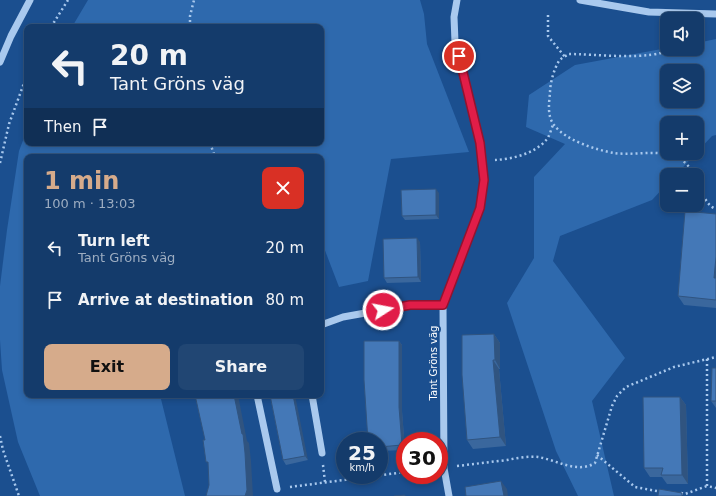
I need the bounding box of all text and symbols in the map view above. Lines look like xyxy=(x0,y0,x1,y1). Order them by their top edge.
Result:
map controls xyxy=(660,12,704,212)
button: sound xyxy=(660,12,704,56)
text: 20 m xyxy=(110,39,188,72)
pin xyxy=(442,39,476,73)
icon: left xyxy=(44,40,96,92)
icon: arrive xyxy=(448,45,470,67)
button: layers xyxy=(660,64,704,108)
text: Tant Gröns väg xyxy=(110,73,245,94)
icon: arrive xyxy=(89,116,111,138)
button: + xyxy=(660,116,704,160)
text: Then xyxy=(44,118,81,136)
text: 1 min xyxy=(44,167,119,195)
button: close xyxy=(262,167,304,209)
button: − xyxy=(660,168,704,212)
text: 100 m · 13:03 xyxy=(44,196,135,211)
text: Turn left xyxy=(78,232,150,250)
icon: left xyxy=(44,237,66,259)
text: 20 m xyxy=(266,239,304,257)
text: Tant Gröns väg xyxy=(78,250,175,265)
icon: arrive xyxy=(44,289,66,311)
position arrow xyxy=(362,289,404,331)
text: Arrive at destination xyxy=(78,291,253,309)
text: 80 m xyxy=(266,291,304,309)
street label: Tant Gröns väg xyxy=(428,326,439,401)
button: Exit xyxy=(44,344,170,390)
button: Share xyxy=(178,344,304,390)
speed limit sign: 30 xyxy=(396,432,448,484)
text: 25 xyxy=(348,441,376,465)
text: km/h xyxy=(349,462,375,473)

